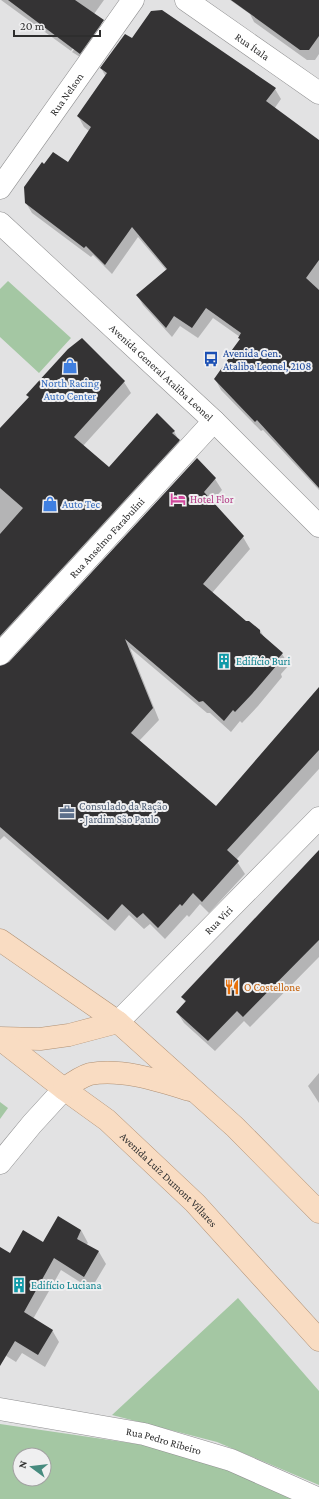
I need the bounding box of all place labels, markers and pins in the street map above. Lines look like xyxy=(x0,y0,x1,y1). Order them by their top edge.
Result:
place label: Avenida Gen. Ataliba Leonel, 2108 xyxy=(223,347,312,373)
bus stop icon: Avenida Gen. Ataliba Leonel, 2108 xyxy=(202,350,220,368)
shop icon: North Racing Auto Center xyxy=(61,357,79,375)
place label: North Racing Auto Center xyxy=(41,377,100,402)
hotel icon: Hotel Flor xyxy=(169,490,187,508)
place label: Hotel Flor xyxy=(190,493,234,505)
shop icon: Auto Tec xyxy=(41,495,59,513)
place label: Auto Tec xyxy=(62,498,100,510)
building icon: Edifício Buri xyxy=(215,652,233,670)
place label: Edifício Buri xyxy=(236,655,290,667)
place label: Consulado da Ração - Jardim São Paulo xyxy=(79,800,168,826)
office icon: Consulado da Ração - Jardim São Paulo xyxy=(58,803,76,821)
restaurant icon: O Costellone xyxy=(223,978,241,996)
place label: O Costellone xyxy=(244,981,300,993)
building icon: Edifício Luciana xyxy=(10,1276,28,1294)
place label: Edifício Luciana xyxy=(31,1279,102,1291)

